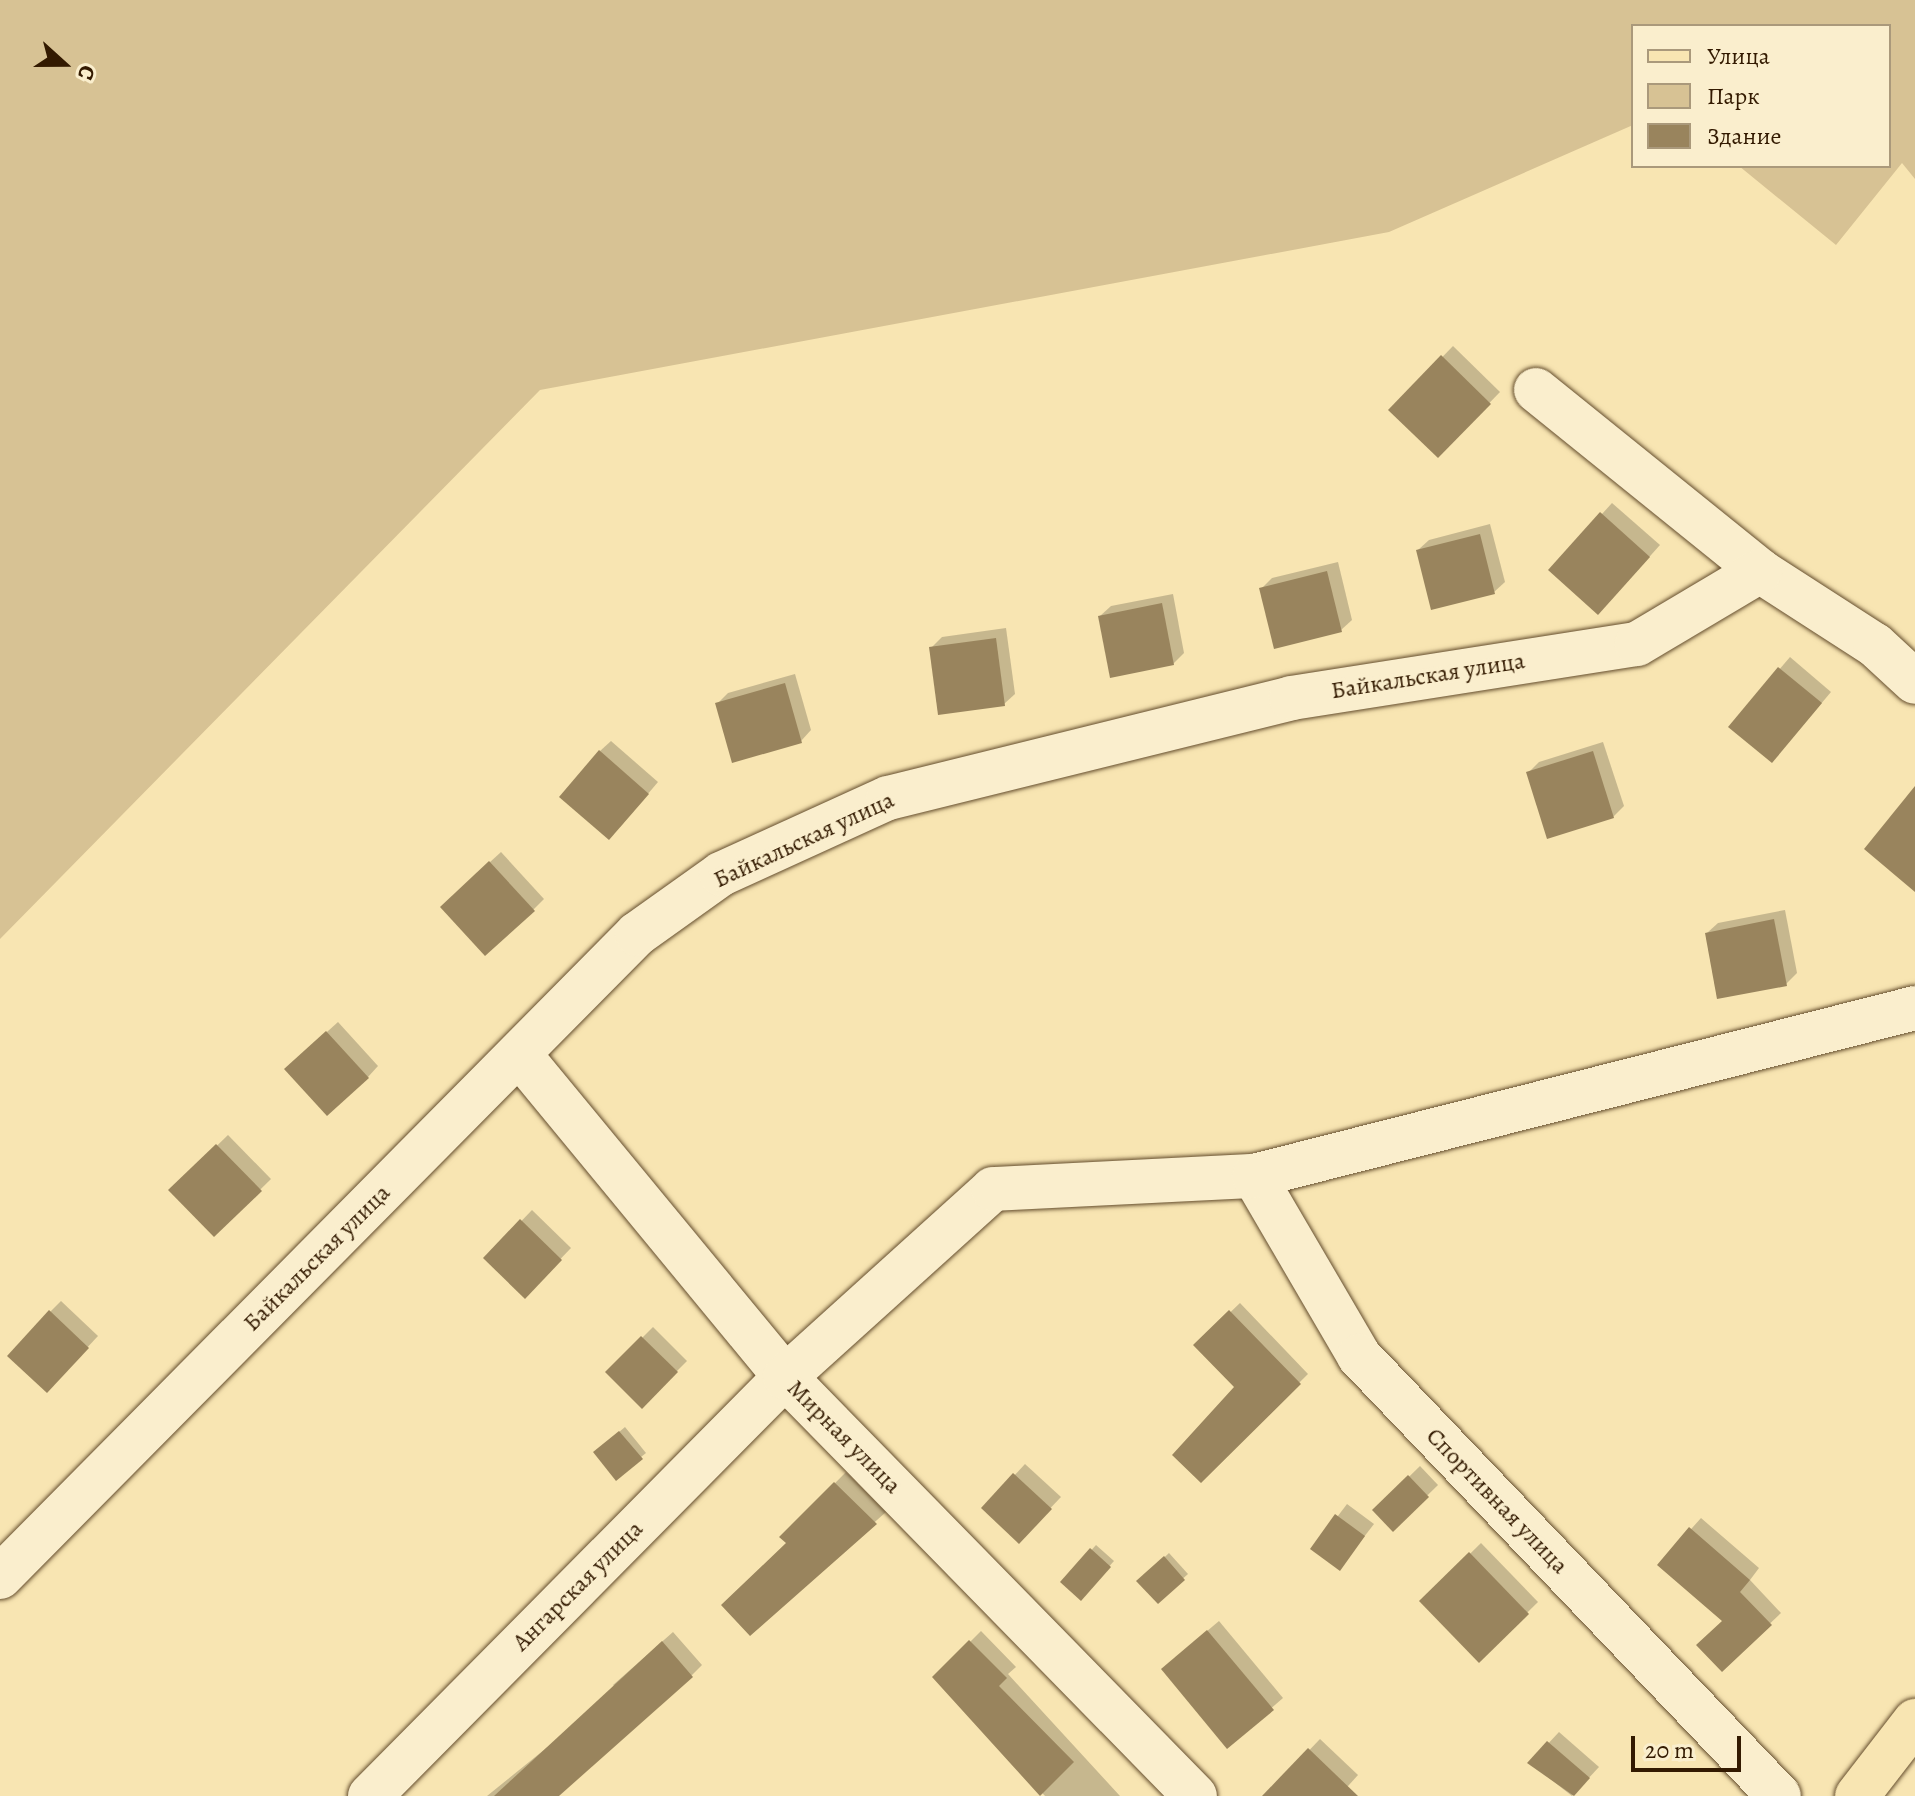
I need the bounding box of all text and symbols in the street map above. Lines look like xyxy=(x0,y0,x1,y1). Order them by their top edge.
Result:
north arrow xyxy=(24,24,104,104)
legend xyxy=(1631,24,1891,168)
text: Улица xyxy=(1707,40,1770,72)
text: С xyxy=(70,61,103,84)
text: Парк xyxy=(1707,80,1760,112)
text: Здание xyxy=(1707,120,1782,152)
street label: Байкальская улица xyxy=(1329,646,1527,706)
street label: Байкальская улица xyxy=(709,786,899,894)
street label: Байкальская улица xyxy=(238,1179,396,1337)
street label: Мирная улица xyxy=(781,1374,907,1500)
street label: Спортивная улица xyxy=(1420,1422,1574,1580)
street label: Ангарская улица xyxy=(507,1515,649,1657)
scale bar xyxy=(1635,1720,1745,1770)
text: 20 m xyxy=(1645,1734,1694,1766)

